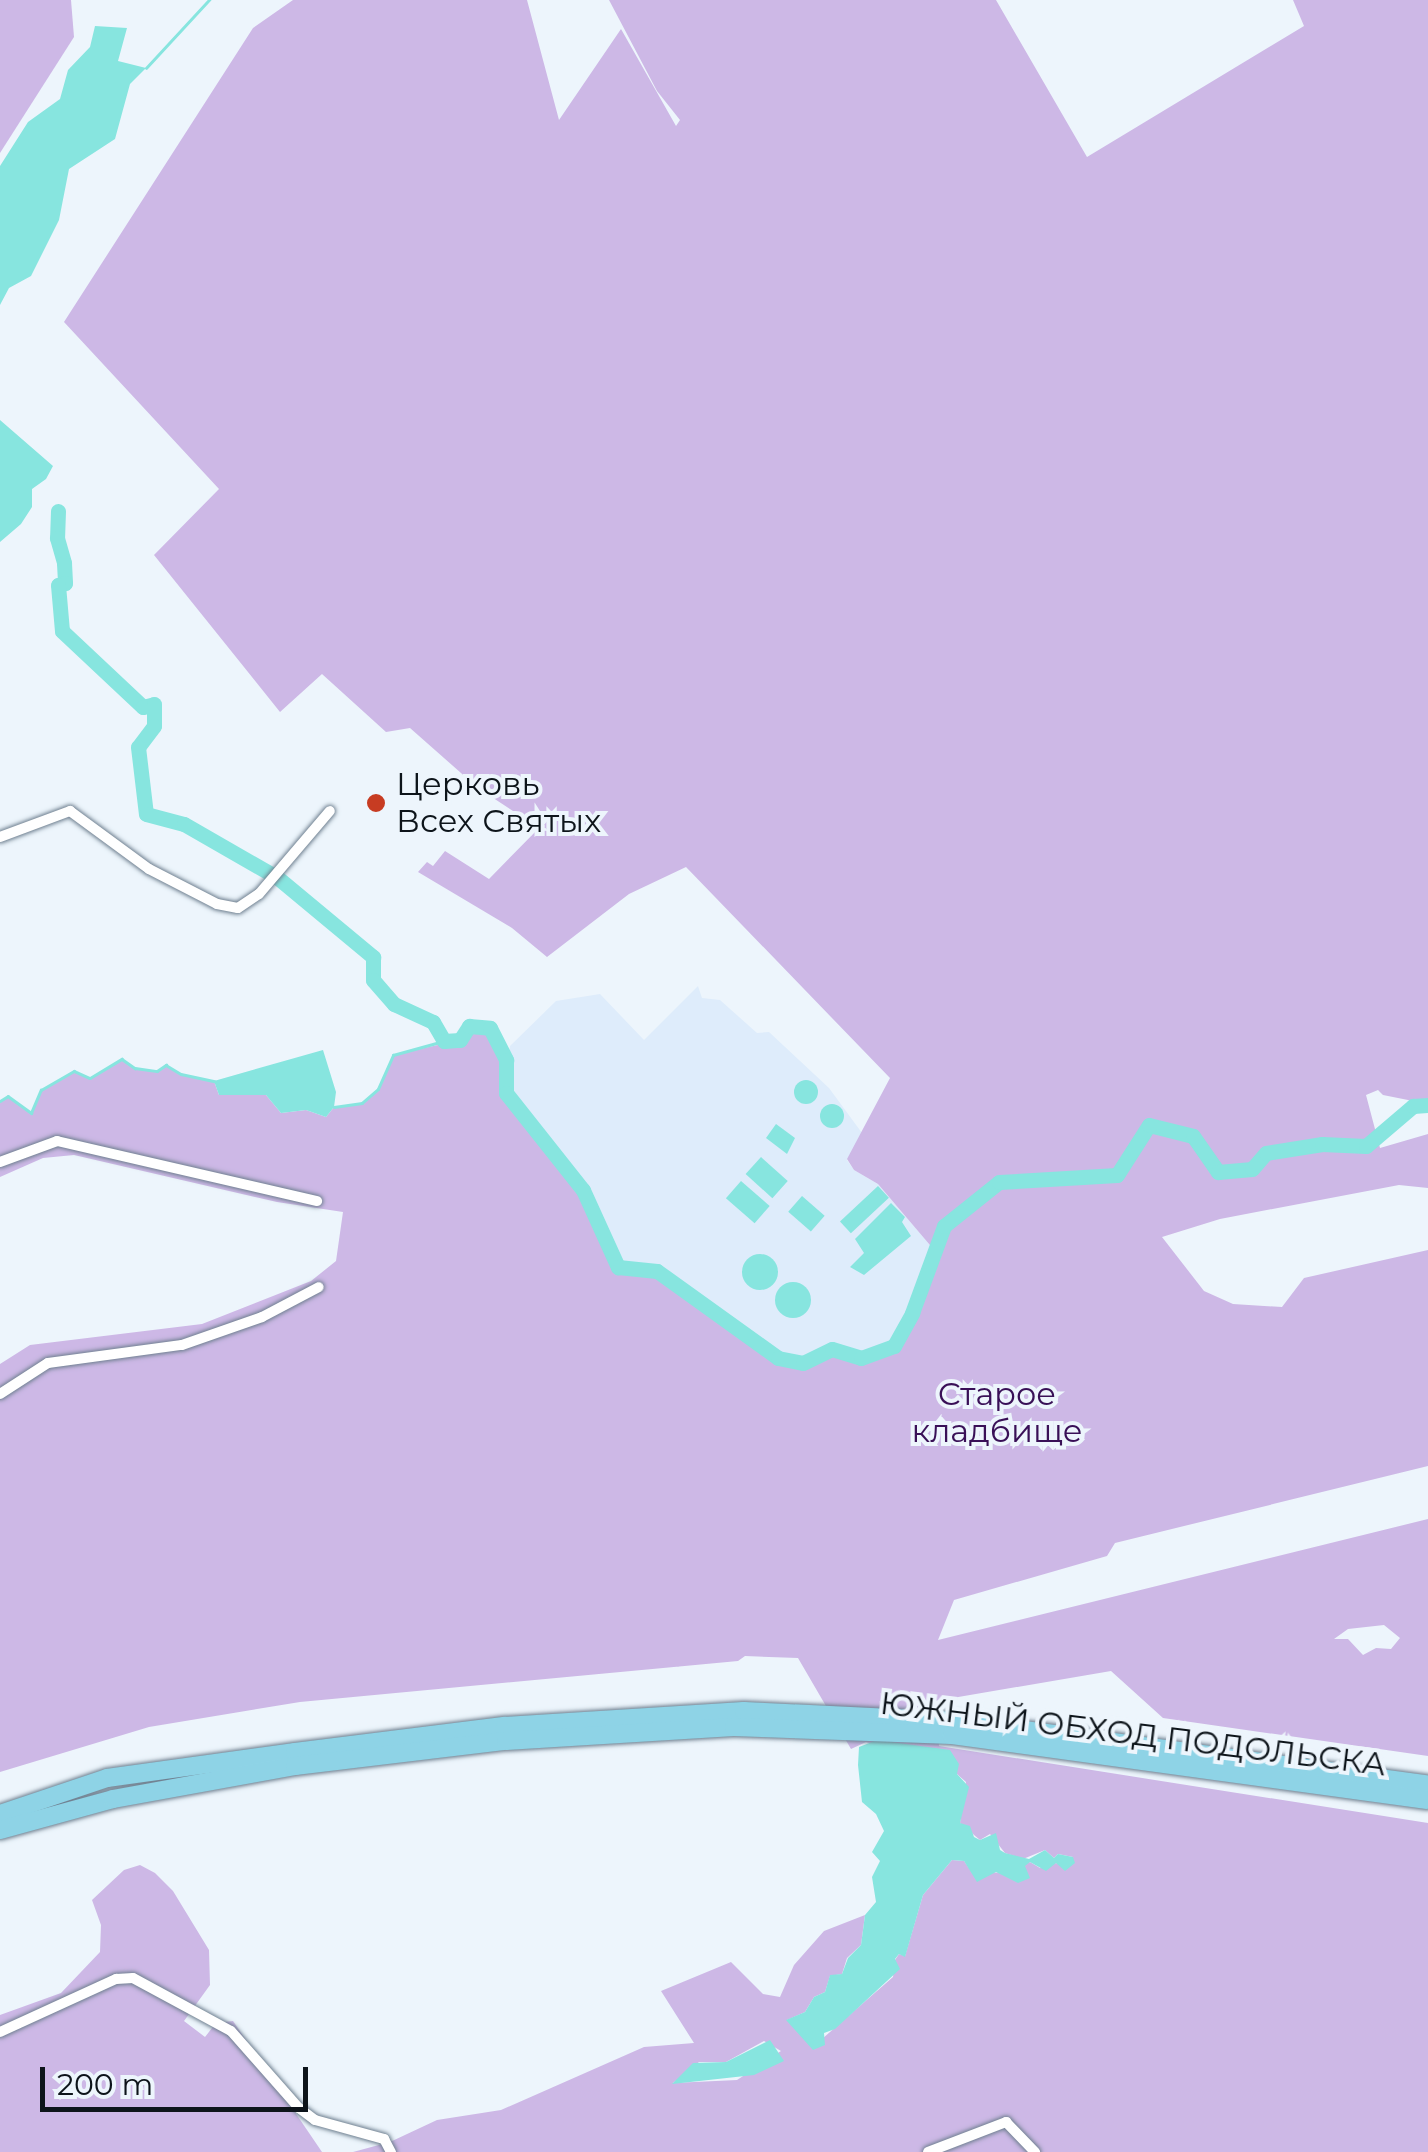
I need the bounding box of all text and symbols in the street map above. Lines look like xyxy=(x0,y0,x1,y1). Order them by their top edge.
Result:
place label: Церковь Всех Святых xyxy=(396,766,601,841)
marker: Церковь Всех Святых xyxy=(365,792,387,814)
park label: Старое кладбище xyxy=(912,1376,1082,1451)
street label: ЮЖНЫЙ ОБХОД ПОДОЛЬСКА xyxy=(878,1684,1388,1784)
scale bar xyxy=(45,2047,312,2109)
text: 200 m xyxy=(57,2066,153,2103)

